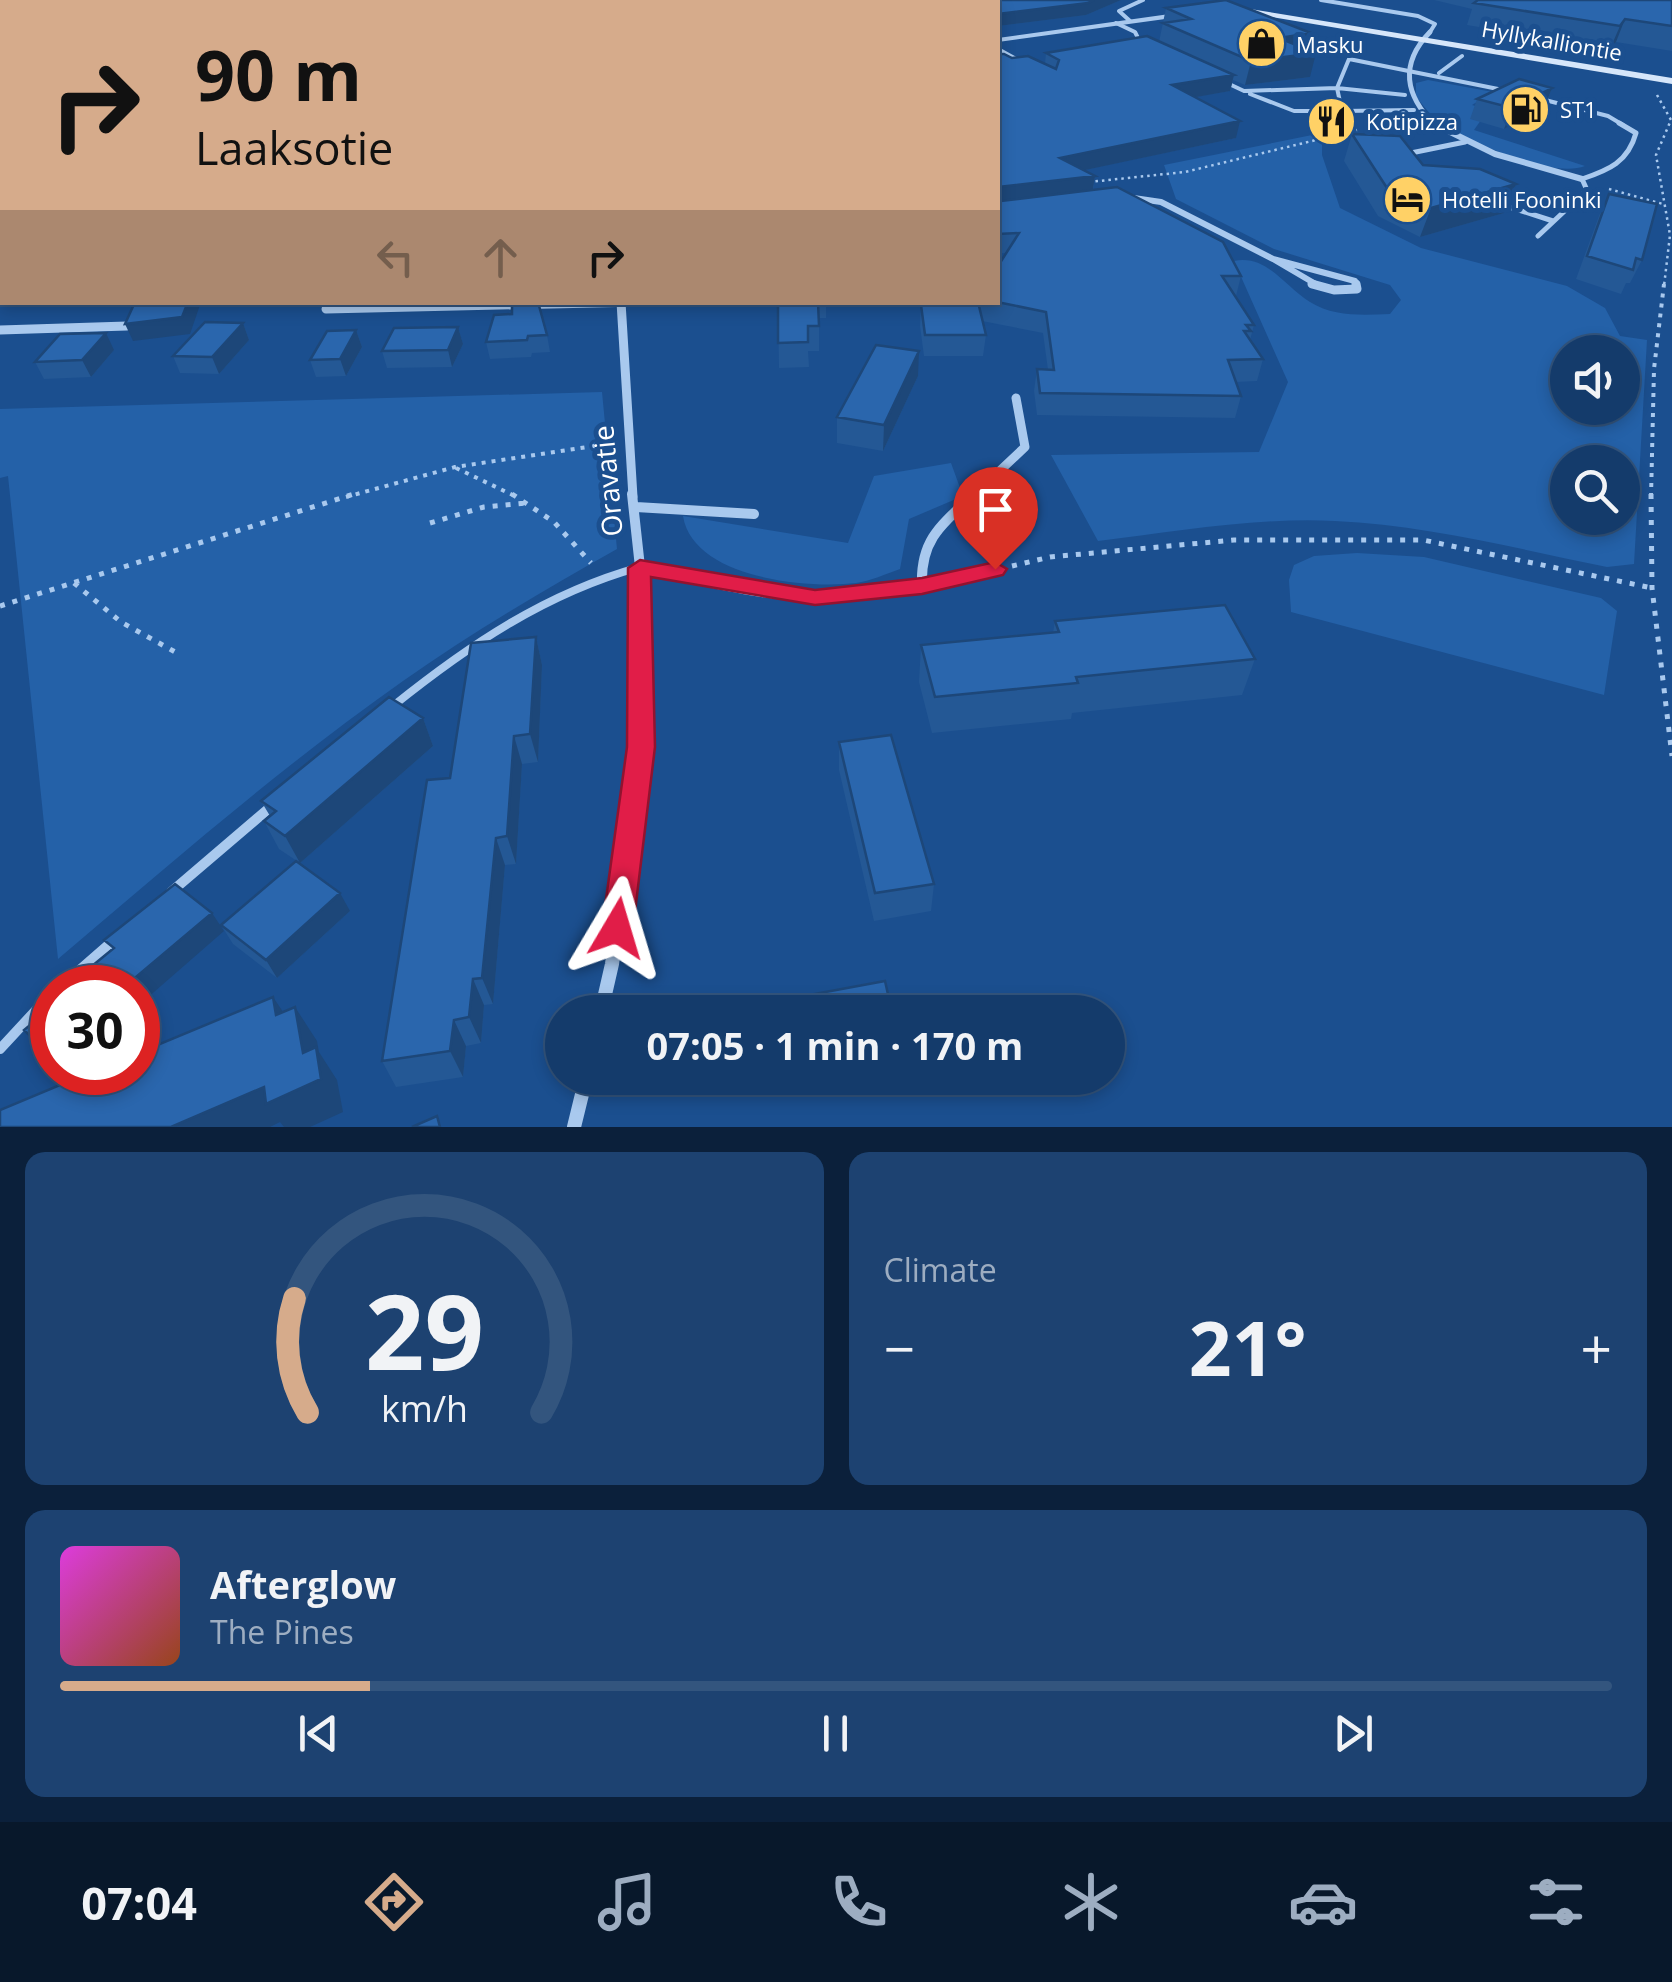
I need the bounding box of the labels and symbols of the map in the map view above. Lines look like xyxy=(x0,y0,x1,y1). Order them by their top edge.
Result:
street label: Hyllykalliontie xyxy=(1479,13,1625,67)
shop icon: Masku xyxy=(1235,18,1287,70)
place label: Masku xyxy=(1296,29,1364,59)
fuel station icon: ST1 xyxy=(1499,83,1551,135)
place label: ST1 xyxy=(1560,94,1597,124)
restaurant icon: Kotipizza xyxy=(1305,95,1357,147)
place label: Kotipizza xyxy=(1366,106,1458,136)
hotel icon: Hotelli Fooninki xyxy=(1381,173,1433,225)
place label: Hotelli Fooninki xyxy=(1442,184,1602,214)
street label: Oravatie xyxy=(583,424,631,538)
pin xyxy=(953,467,1038,570)
position arrow xyxy=(565,876,669,980)
speed limit sign: 30 xyxy=(30,965,160,1095)

